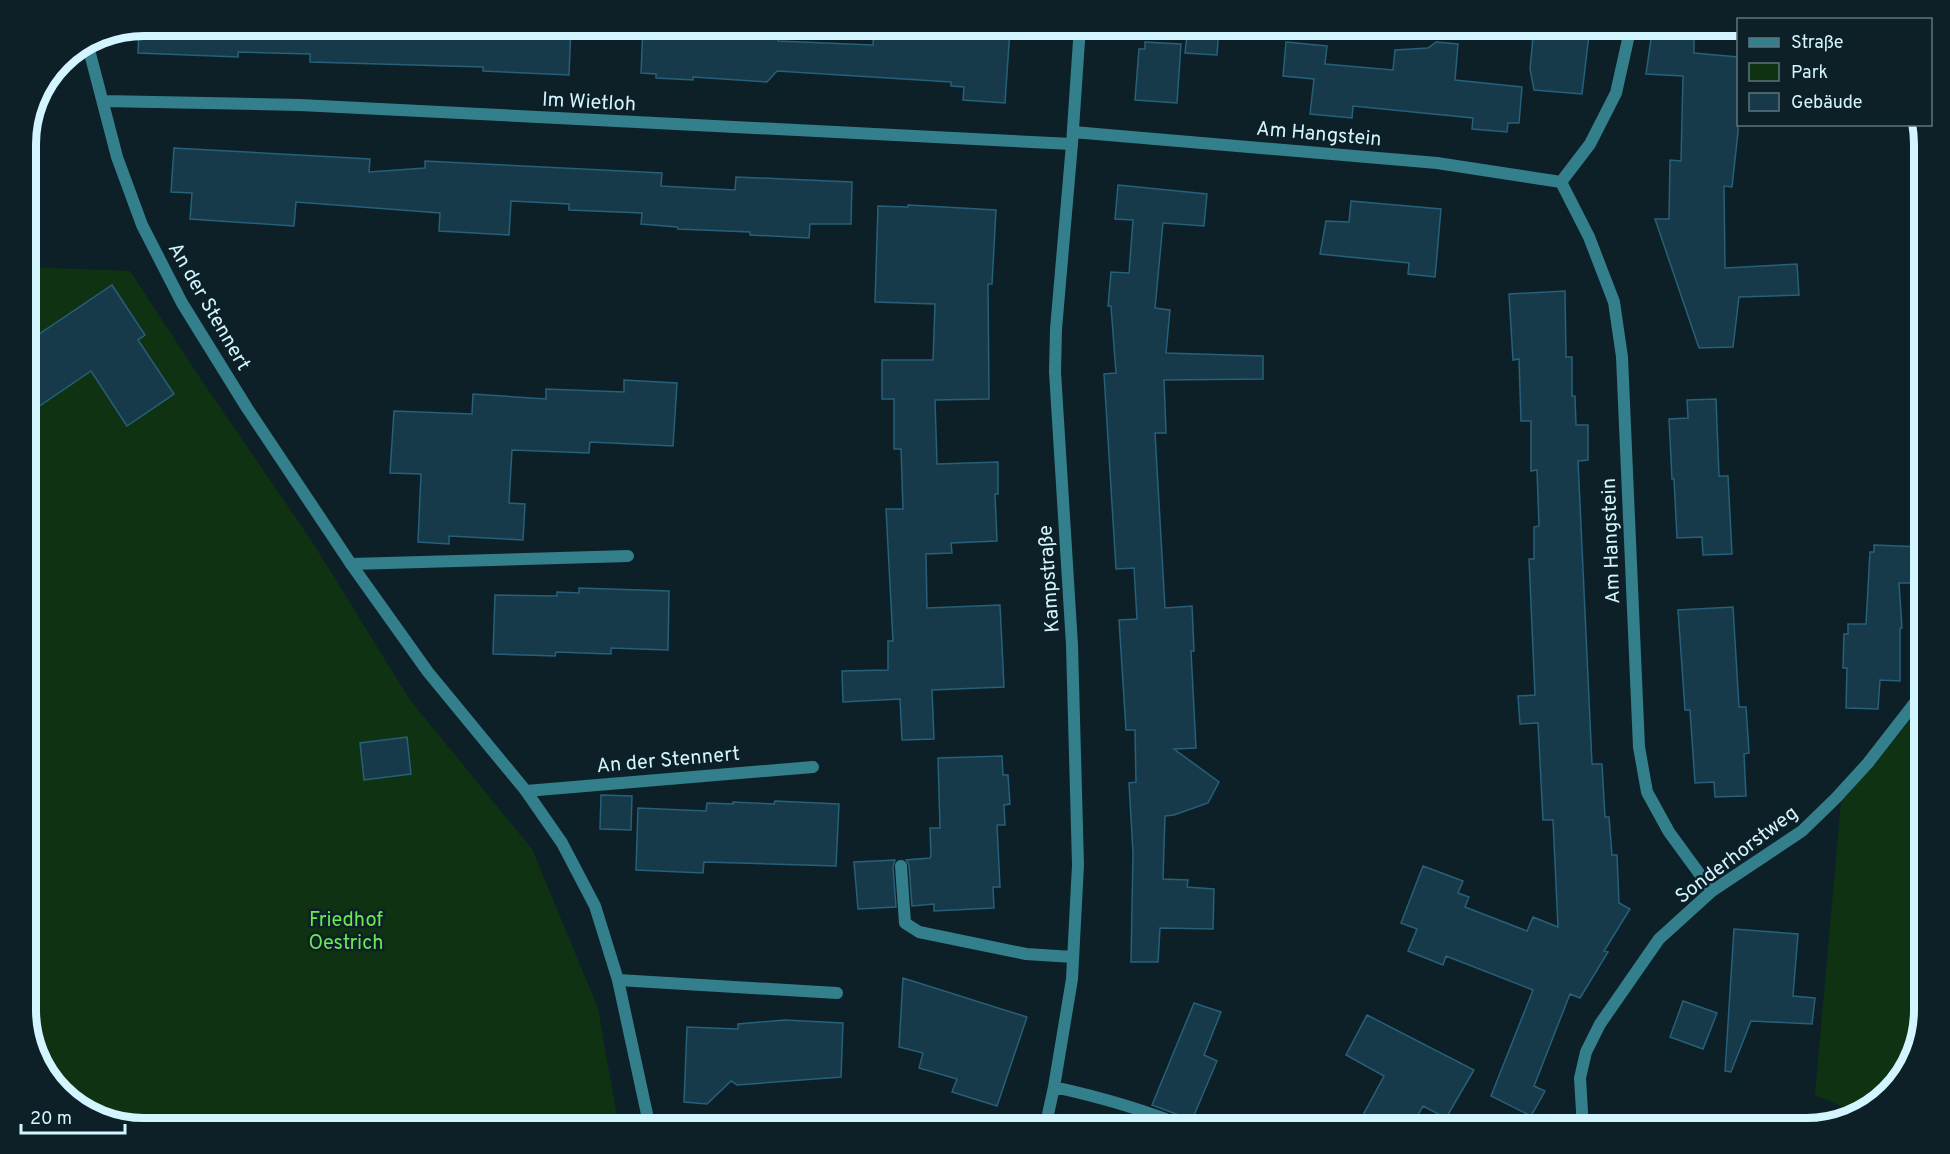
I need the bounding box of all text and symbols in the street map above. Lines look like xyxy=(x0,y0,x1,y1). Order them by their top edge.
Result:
legend xyxy=(1737,18,1932,126)
text: Straße xyxy=(1791,32,1843,55)
text: Park xyxy=(1791,62,1828,85)
street label: Im Wietloh xyxy=(541,88,637,118)
text: Gebäude xyxy=(1791,92,1863,115)
street label: Am Hangstein xyxy=(1255,117,1383,153)
street label: An der Stennert xyxy=(161,238,256,376)
street label: Am Hangstein xyxy=(1597,478,1627,604)
street label: Kampstraße xyxy=(1033,524,1067,633)
street label: An der Stennert xyxy=(595,742,741,780)
street label: Sonderhorstweg xyxy=(1671,801,1804,910)
park label: Friedhof Oestrich xyxy=(309,908,383,957)
scale bar xyxy=(21,1097,124,1135)
text: 20 m xyxy=(30,1108,72,1131)

